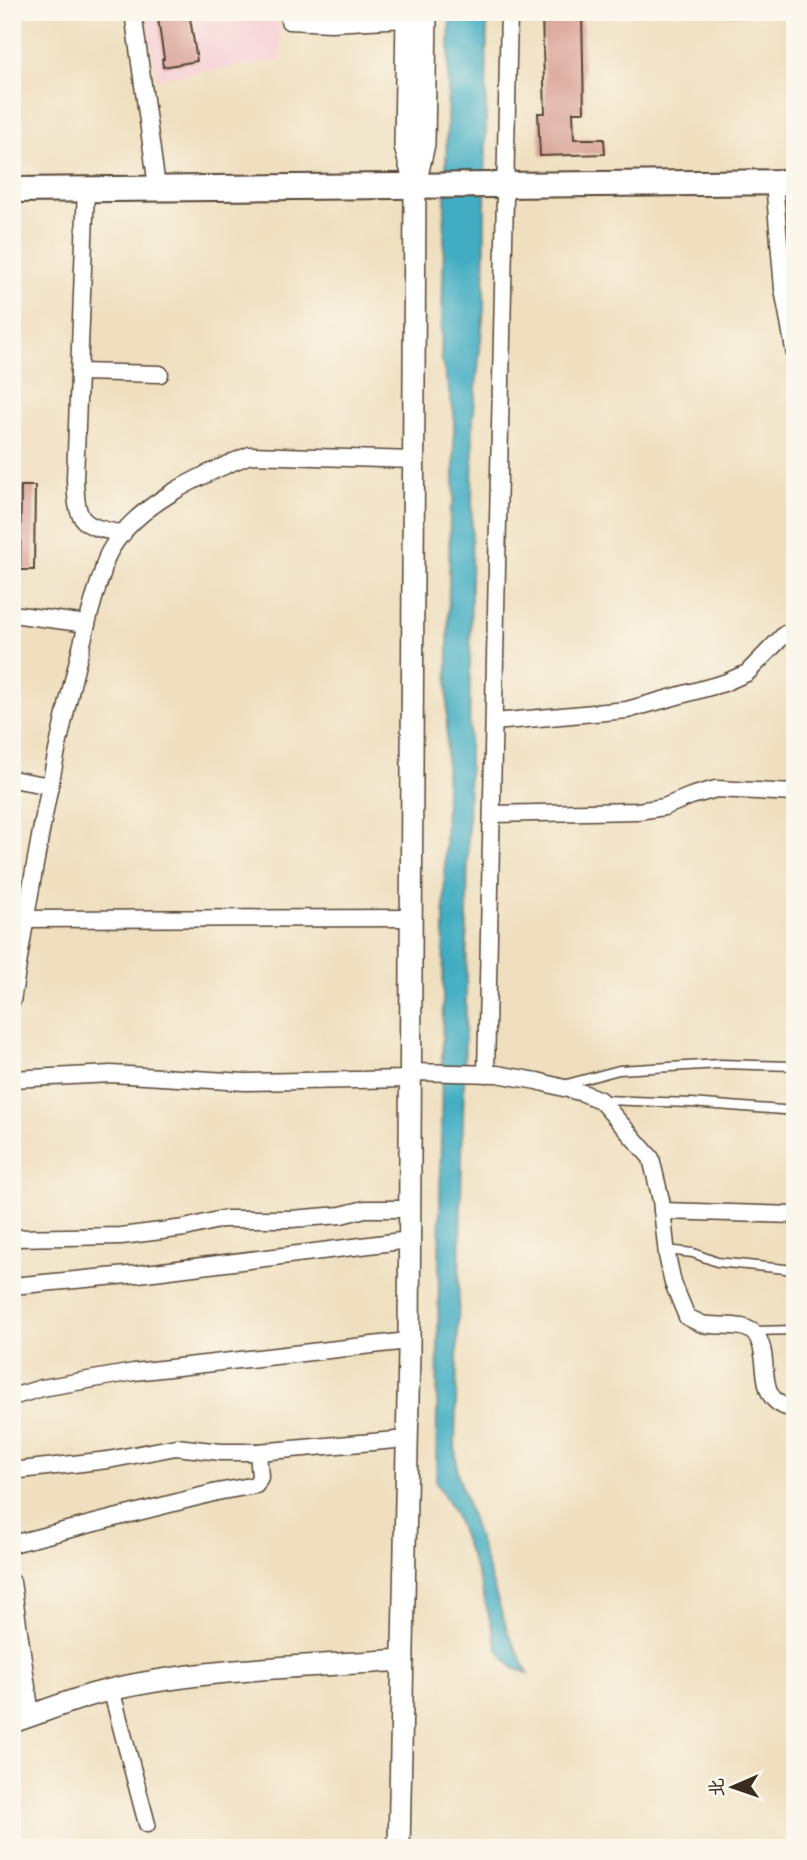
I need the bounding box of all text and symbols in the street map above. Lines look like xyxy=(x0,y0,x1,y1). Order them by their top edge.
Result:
north arrow xyxy=(698,1752,768,1822)
text: 北 xyxy=(701,1778,729,1798)

